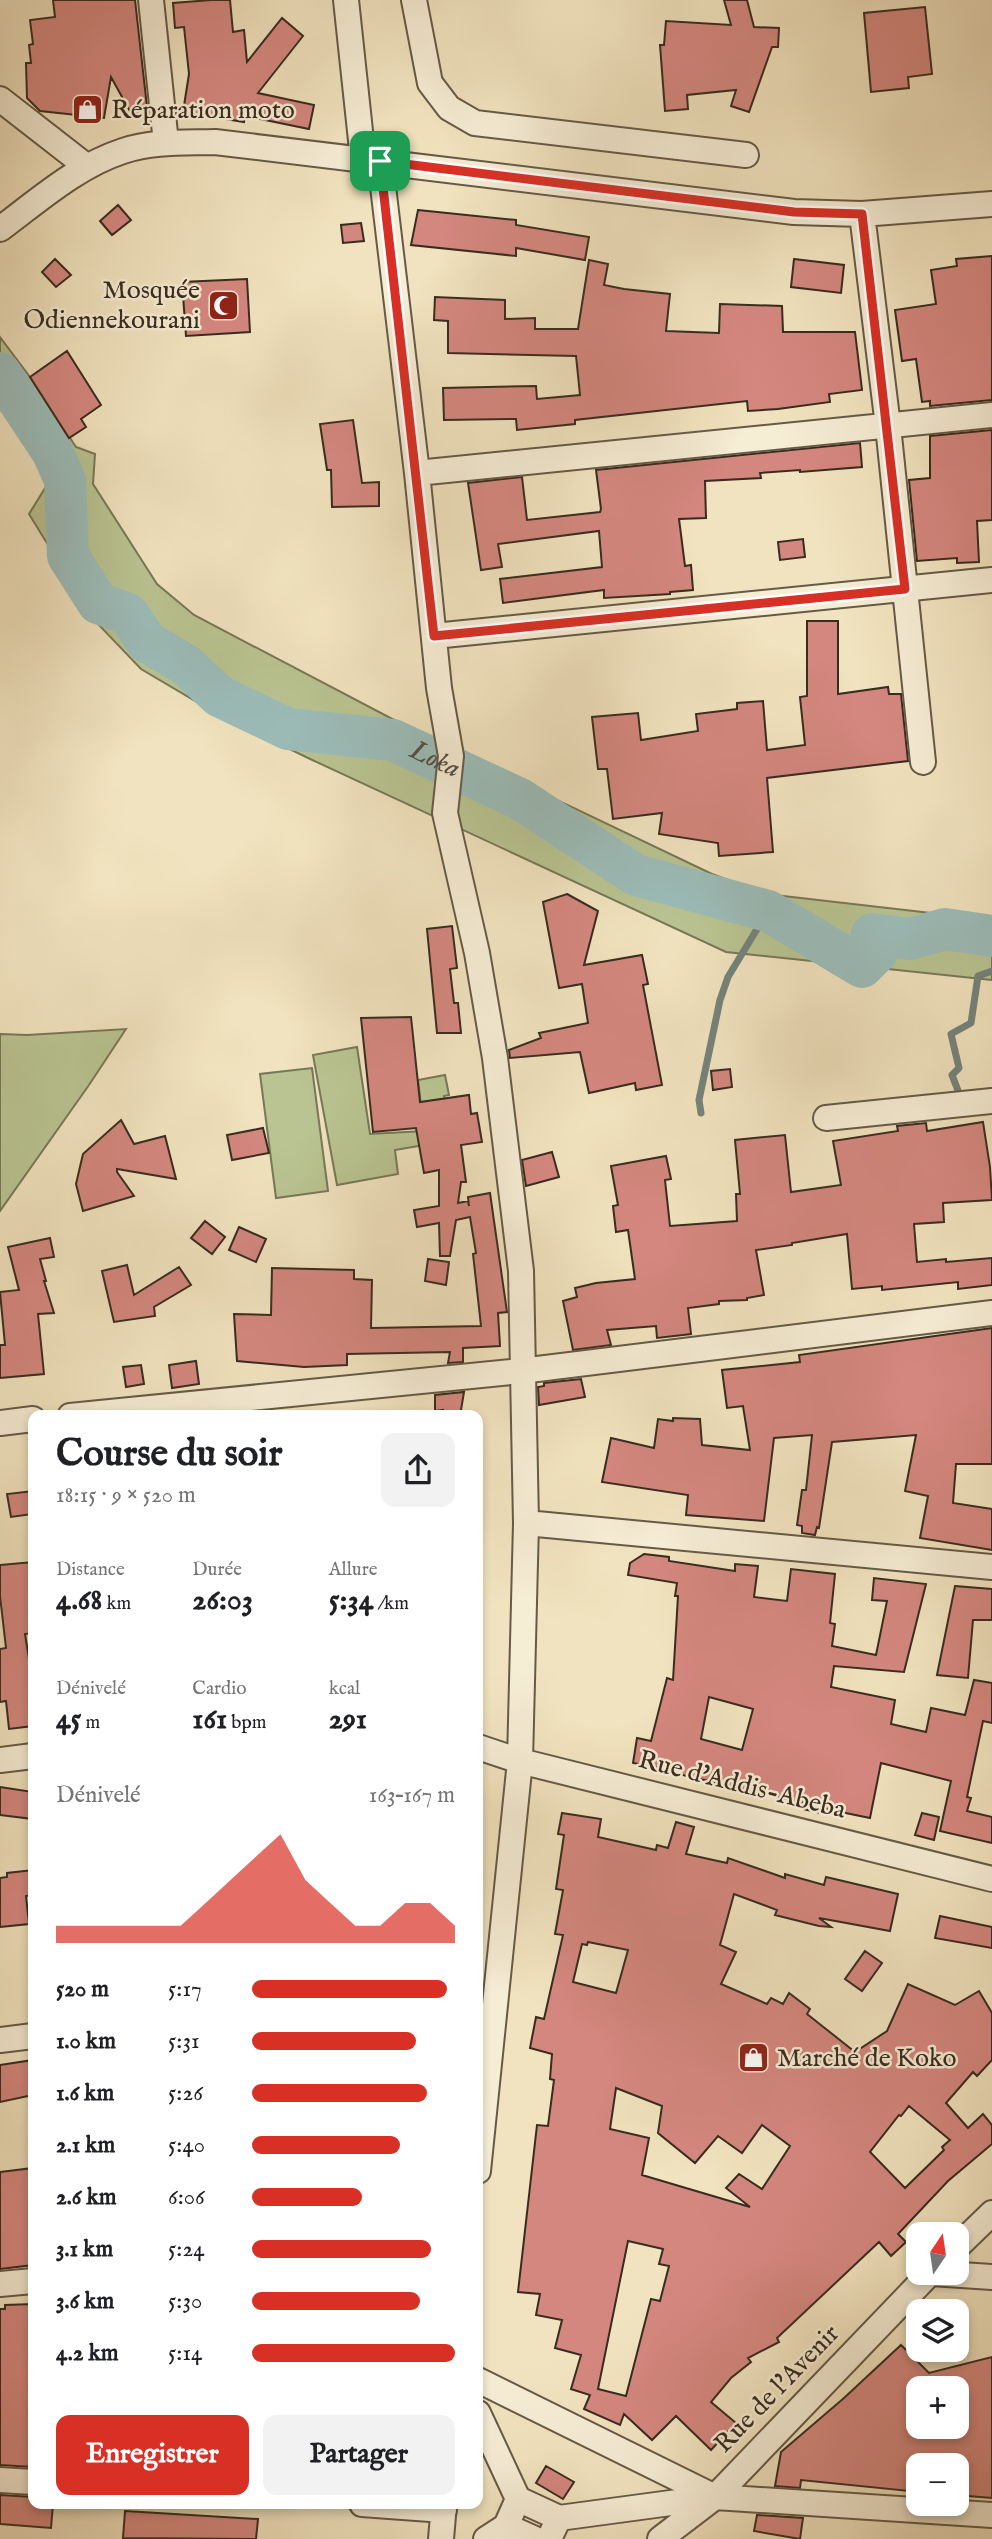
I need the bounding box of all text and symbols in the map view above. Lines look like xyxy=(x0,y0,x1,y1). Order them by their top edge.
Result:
shop icon: Réparation moto xyxy=(71,93,105,127)
place label: Réparation moto xyxy=(111,94,295,127)
pin xyxy=(350,131,410,191)
icon: arrive xyxy=(361,142,399,180)
place label: Mosquée Odiennekourani xyxy=(24,274,200,337)
mosque icon: Mosquée Odiennekourani xyxy=(206,288,240,322)
water label: Loka xyxy=(403,732,466,786)
text: Course du soir xyxy=(56,1431,282,1479)
button: share xyxy=(381,1433,455,1507)
text: 18:15 · 9 × 520 m xyxy=(56,1481,196,1510)
text: Distance xyxy=(56,1558,125,1582)
text: Durée xyxy=(192,1558,242,1582)
text: Allure xyxy=(329,1558,377,1582)
text: 4.68 xyxy=(56,1582,102,1620)
text: 26:03 xyxy=(192,1582,253,1620)
text: 5:34 xyxy=(329,1582,373,1620)
text: km xyxy=(102,1592,131,1616)
text: /km xyxy=(373,1592,409,1616)
text: Dénivelé xyxy=(56,1677,126,1701)
text: Cardio xyxy=(192,1677,246,1701)
text: kcal xyxy=(329,1677,360,1701)
text: 45 xyxy=(56,1701,81,1739)
text: 161 xyxy=(192,1701,227,1739)
text: 291 xyxy=(329,1701,367,1739)
text: m xyxy=(81,1711,100,1735)
text: bpm xyxy=(227,1711,266,1735)
street label: Rue d'Addis-Abeba xyxy=(635,1743,850,1827)
text: Dénivelé xyxy=(56,1781,141,1810)
text: 163–167 m xyxy=(369,1781,455,1810)
text: 520 m xyxy=(56,1975,109,2004)
text: 5:17 xyxy=(168,1975,202,2004)
text: 1.0 km xyxy=(56,2027,116,2056)
text: 5:31 xyxy=(168,2027,200,2056)
shop icon: Marché de Koko xyxy=(737,2041,771,2075)
place label: Marché de Koko xyxy=(777,2042,957,2075)
text: 1.6 km xyxy=(56,2079,114,2108)
text: 5:26 xyxy=(168,2079,203,2108)
text: 2.1 km xyxy=(56,2131,115,2160)
text: 5:40 xyxy=(168,2131,205,2160)
text: 2.6 km xyxy=(56,2183,117,2212)
text: 6:06 xyxy=(168,2183,205,2212)
north arrow xyxy=(906,2222,970,2286)
map controls xyxy=(906,2222,969,2516)
text: 3.1 km xyxy=(56,2235,113,2264)
text: 5:24 xyxy=(168,2235,204,2264)
text: 3.6 km xyxy=(56,2287,114,2316)
text: 5:30 xyxy=(168,2287,202,2316)
button: layers xyxy=(906,2299,969,2362)
street label: Rue de l'Avenir xyxy=(707,2317,847,2460)
text: 4.2 km xyxy=(56,2339,119,2368)
text: 5:14 xyxy=(168,2339,202,2368)
button: + xyxy=(906,2376,969,2439)
button: Enregistrer xyxy=(56,2415,249,2495)
button: Partager xyxy=(263,2415,455,2495)
button: − xyxy=(906,2453,969,2516)

